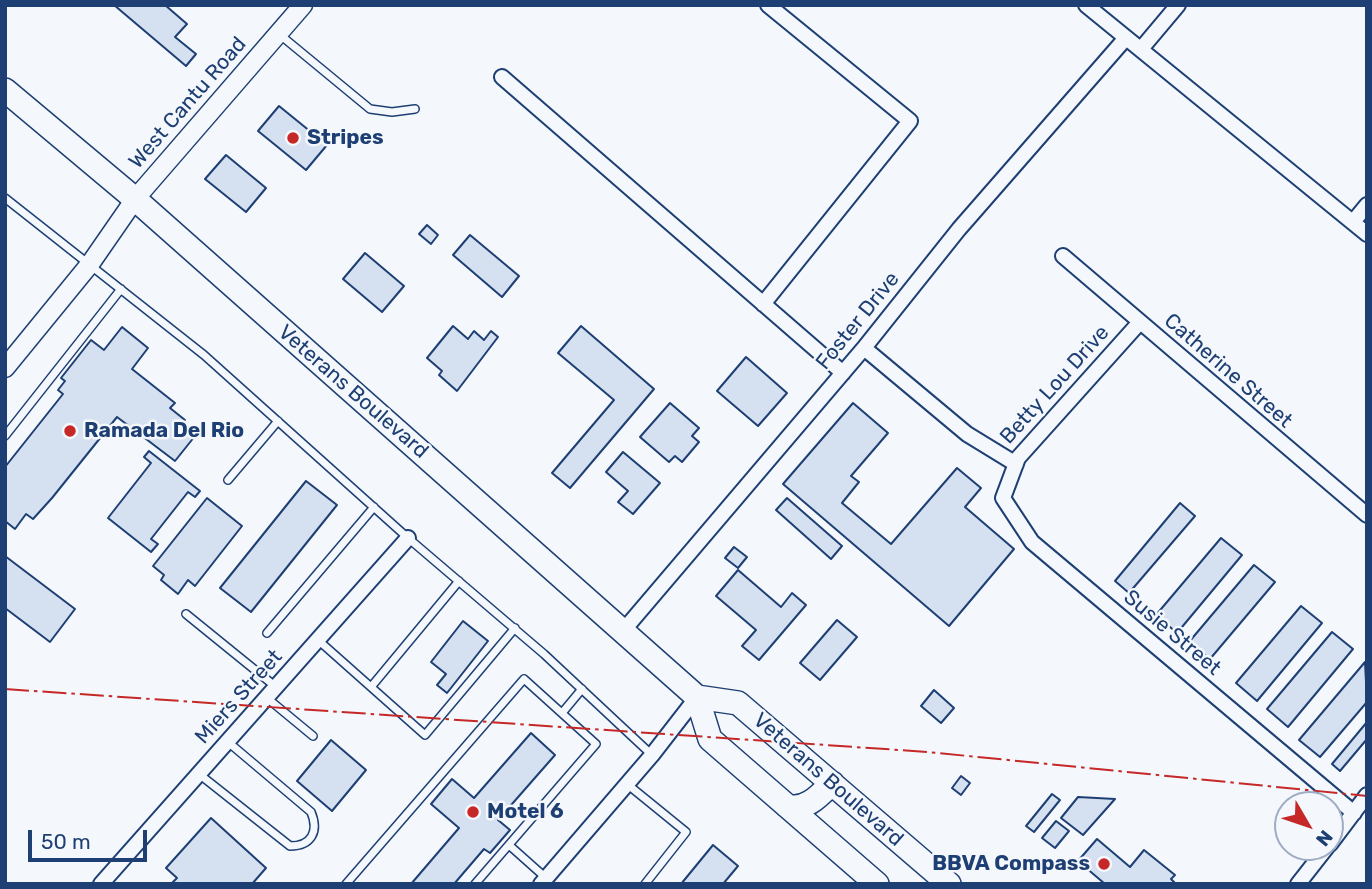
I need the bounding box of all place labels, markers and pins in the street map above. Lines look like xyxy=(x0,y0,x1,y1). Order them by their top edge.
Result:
place label: Stripes xyxy=(307,125,384,151)
marker: Stripes xyxy=(285,130,301,146)
place label: Ramada Del Rio xyxy=(84,418,244,444)
marker: Ramada Del Rio xyxy=(62,423,78,439)
place label: Motel 6 xyxy=(487,799,564,825)
marker: Motel 6 xyxy=(465,804,481,820)
place label: BBVA Compass xyxy=(932,851,1090,877)
marker: BBVA Compass xyxy=(1096,856,1112,872)

